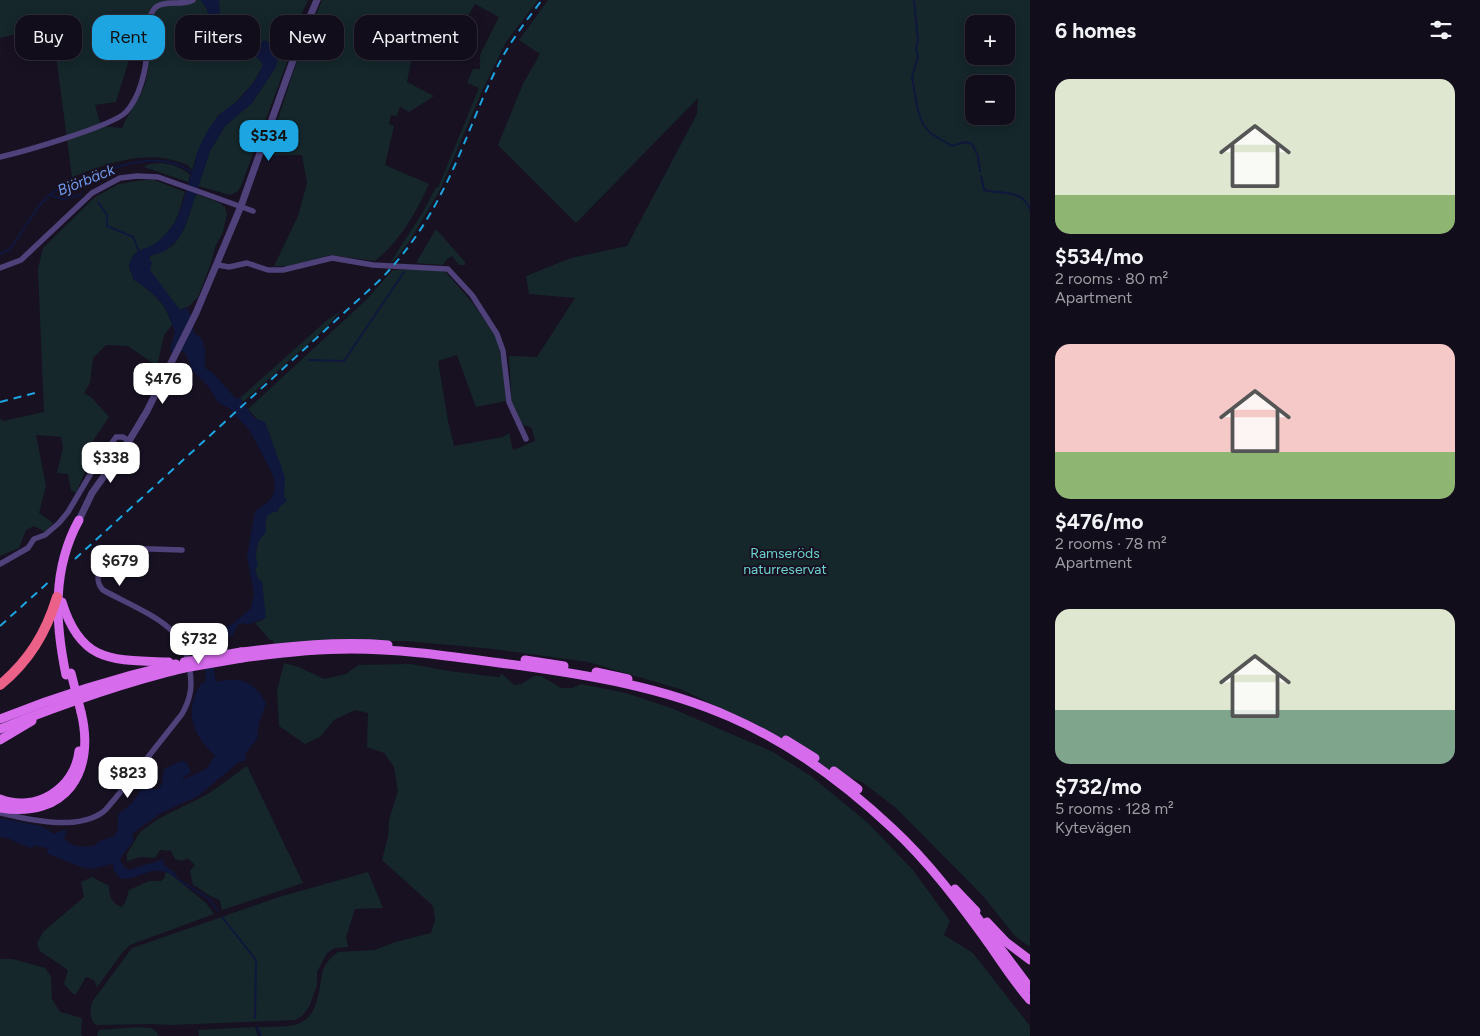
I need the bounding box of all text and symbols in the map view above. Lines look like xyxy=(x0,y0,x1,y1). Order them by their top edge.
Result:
chip: Buy xyxy=(15,15,82,60)
chip: Rent xyxy=(92,15,165,60)
chip: Filters xyxy=(175,15,260,60)
chip: New xyxy=(270,15,344,60)
chip: Apartment xyxy=(354,15,477,60)
map controls xyxy=(965,15,1015,125)
button: + xyxy=(965,15,1015,65)
icon: filters xyxy=(1427,16,1455,44)
text: 6 homes xyxy=(1055,18,1136,43)
button: − xyxy=(965,75,1015,125)
icon: home xyxy=(1210,111,1300,201)
pin: $534 xyxy=(239,120,299,162)
text: $534 xyxy=(250,126,288,145)
water label: Björbäck xyxy=(55,160,118,200)
text: $534/mo xyxy=(1055,244,1143,269)
text: 2 rooms · 80 m² xyxy=(1055,269,1168,288)
text: Apartment xyxy=(1055,288,1132,307)
pin: $476 xyxy=(133,362,193,405)
text: $476 xyxy=(144,369,182,388)
icon: home xyxy=(1210,376,1300,466)
pin: $338 xyxy=(81,442,141,484)
text: $338 xyxy=(93,448,129,467)
text: $476/mo xyxy=(1055,509,1143,534)
text: 2 rooms · 78 m² xyxy=(1055,534,1167,553)
pin: $679 xyxy=(90,544,150,587)
park label: Ramseröds naturreservat xyxy=(743,545,827,578)
text: $679 xyxy=(102,551,138,570)
text: Apartment xyxy=(1055,553,1132,572)
pin: $732 xyxy=(169,622,229,665)
text: $732 xyxy=(181,629,217,648)
icon: home xyxy=(1210,641,1300,731)
pin: $823 xyxy=(98,756,158,799)
text: $823 xyxy=(110,763,146,782)
text: $732/mo xyxy=(1055,774,1142,799)
text: 5 rooms · 128 m² xyxy=(1055,799,1174,818)
text: Kytevägen xyxy=(1055,818,1131,837)

